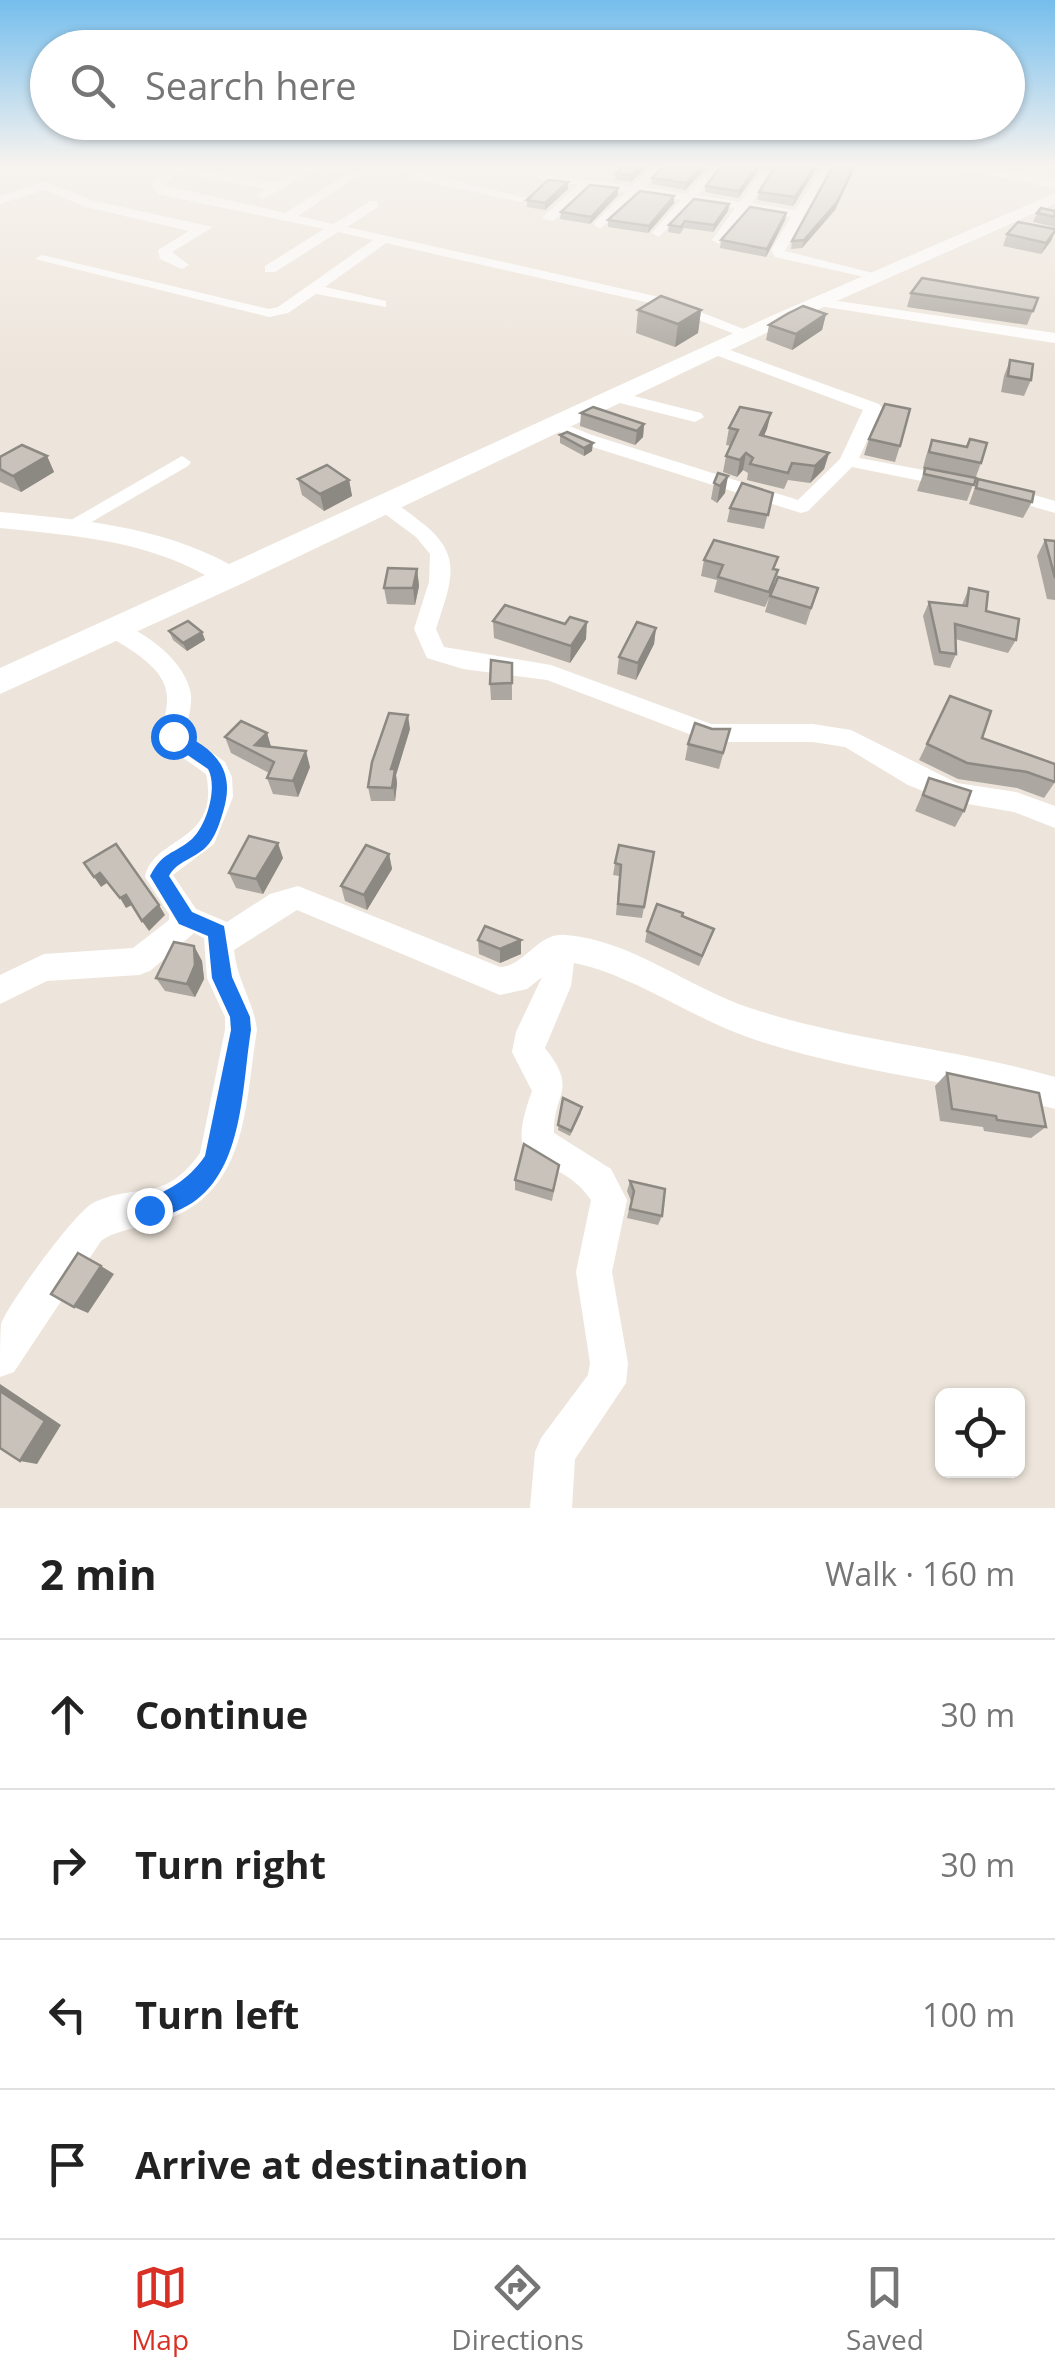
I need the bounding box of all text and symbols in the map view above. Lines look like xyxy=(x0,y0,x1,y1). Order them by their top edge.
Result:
search box xyxy=(30,30,1025,140)
icon: search xyxy=(65,58,120,113)
text: Search here xyxy=(145,59,357,111)
route start xyxy=(151,714,197,760)
route end xyxy=(127,1188,173,1234)
map controls xyxy=(935,1388,1025,1478)
button: locate xyxy=(935,1388,1025,1478)
text: 2 min xyxy=(40,1545,157,1602)
text: Walk · 160 m xyxy=(825,1552,1015,1595)
icon: ahead xyxy=(40,1687,95,1742)
text: Continue xyxy=(135,1688,308,1740)
text: 30 m xyxy=(940,1693,1015,1736)
icon: right xyxy=(40,1837,95,1892)
text: Turn right xyxy=(135,1838,326,1890)
text: 30 m xyxy=(940,1843,1015,1886)
icon: left xyxy=(40,1987,95,2042)
text: Turn left xyxy=(135,1988,299,2040)
text: 100 m xyxy=(922,1993,1015,2036)
icon: arrive xyxy=(40,2137,95,2192)
text: Arrive at destination xyxy=(135,2138,529,2190)
tab: Map xyxy=(131,2260,189,2358)
tab: Directions xyxy=(451,2260,584,2358)
tab: Saved xyxy=(846,2260,924,2358)

